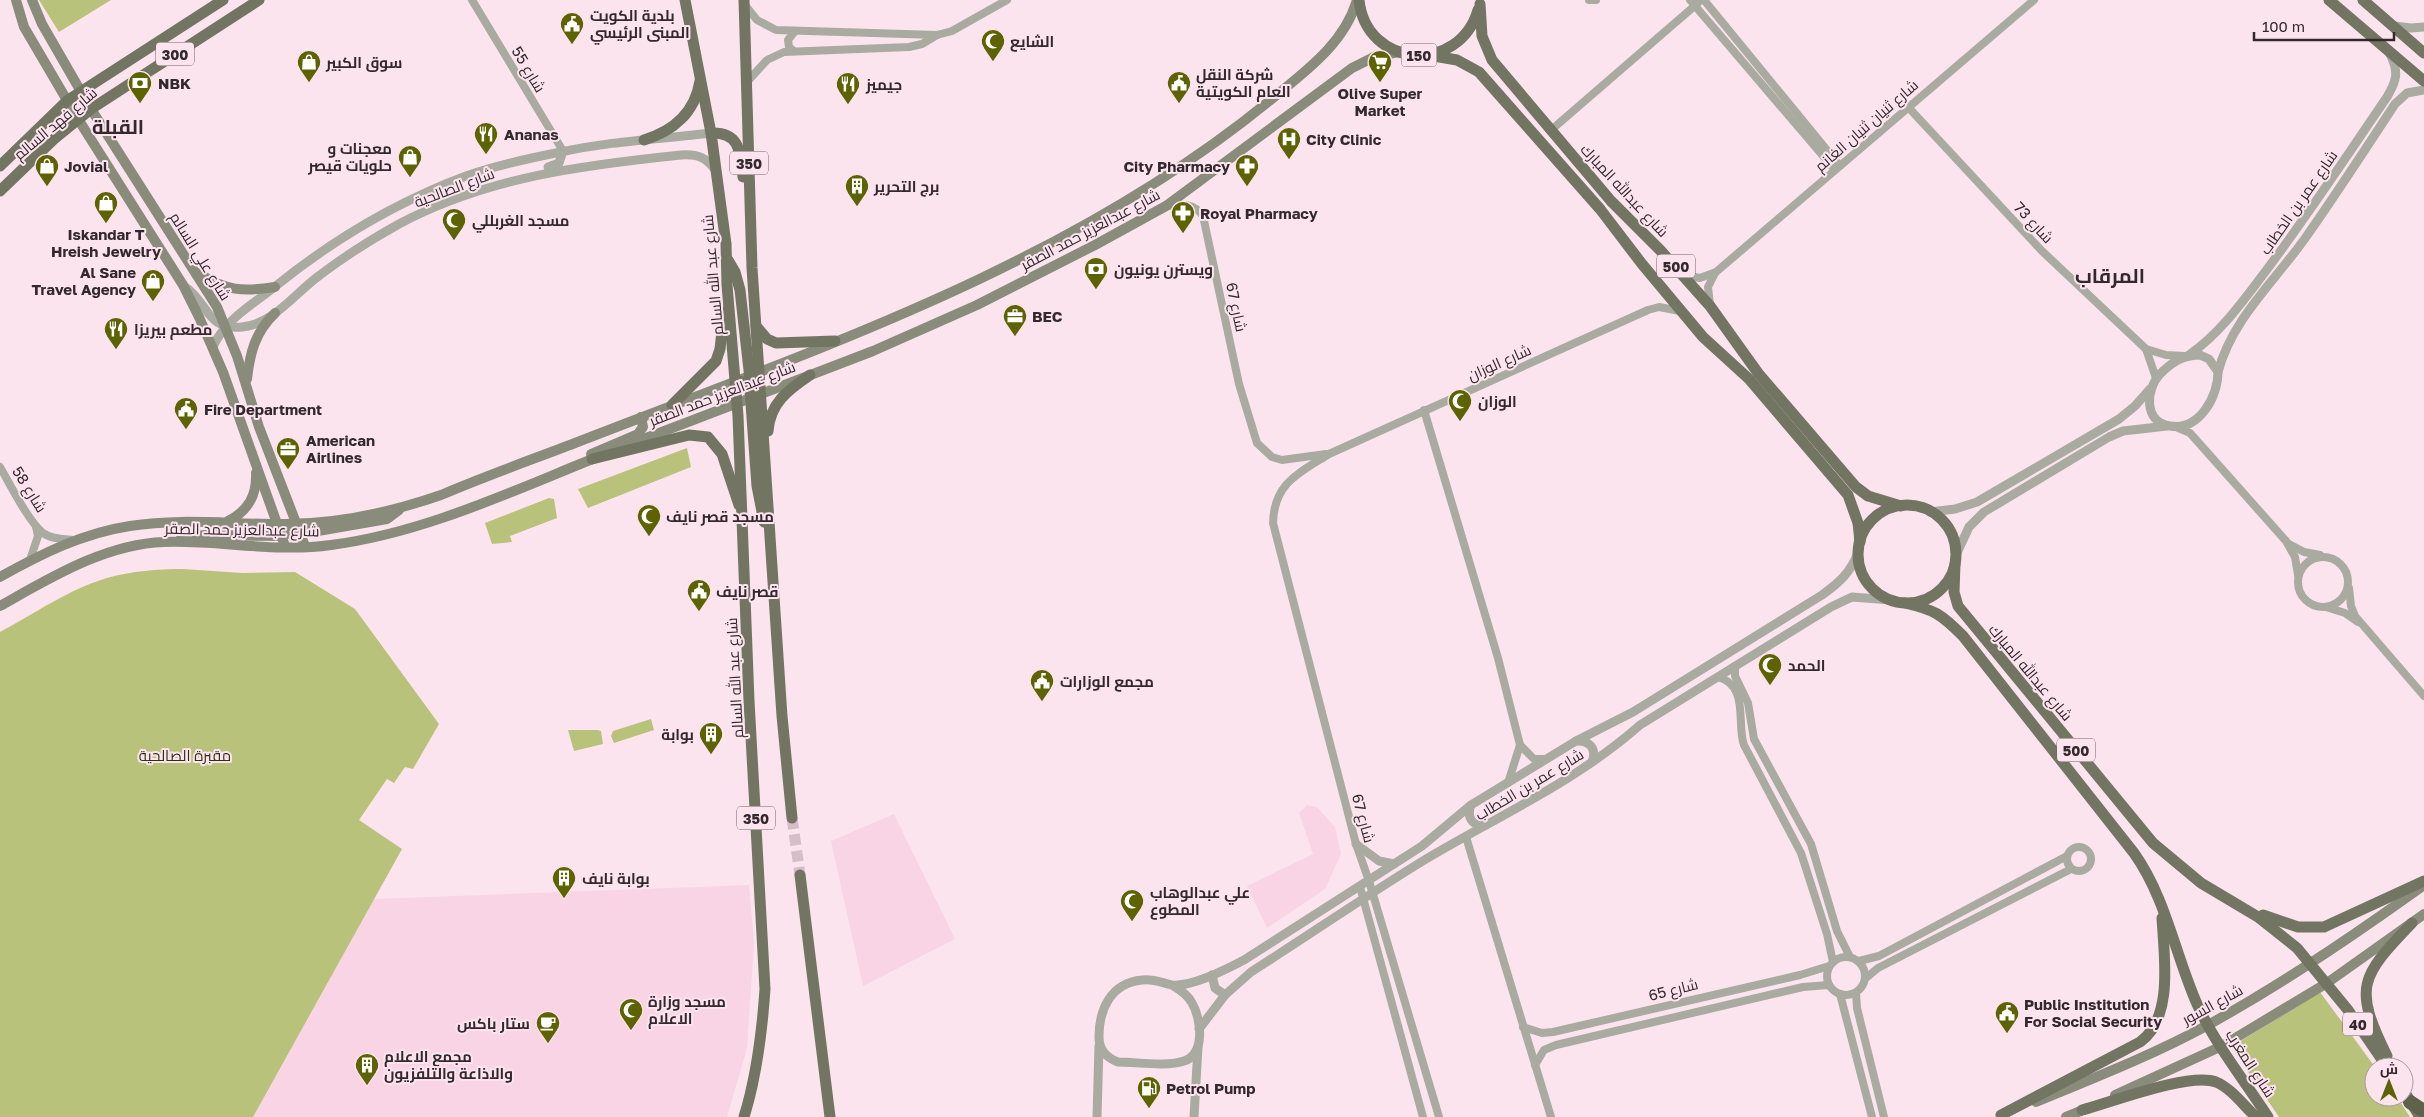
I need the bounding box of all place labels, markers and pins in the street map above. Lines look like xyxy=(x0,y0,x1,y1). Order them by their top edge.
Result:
place label: بلدية الكويت المبنى الرئيسي xyxy=(590,6,690,45)
public building icon: بلدية الكويت المبنى الرئيسي xyxy=(559,11,585,45)
mosque icon: الشايع xyxy=(980,28,1006,62)
place label: الشايع xyxy=(1010,32,1054,52)
shop icon: سوق الكبير xyxy=(296,49,322,83)
supermarket icon: Olive Super Market xyxy=(1367,49,1393,83)
place label: سوق الكبير xyxy=(325,53,402,72)
place label: شركة النقل العام الكويتية xyxy=(1196,65,1291,102)
bank icon: NBK xyxy=(127,70,153,104)
public building icon: شركة النقل العام الكويتية xyxy=(1166,70,1192,104)
restaurant icon: جيميز xyxy=(835,71,861,105)
place label: NBK xyxy=(158,74,191,92)
place label: جيميز xyxy=(865,75,902,94)
place label: Olive Super Market xyxy=(1338,84,1423,119)
restaurant icon: Ananas xyxy=(473,121,499,155)
place label: Ananas xyxy=(504,125,559,143)
hospital icon: City Clinic xyxy=(1276,126,1302,160)
place label: City Clinic xyxy=(1306,130,1382,148)
place label: معجنات و حلويات قيصر xyxy=(307,139,392,175)
shop icon: معجنات و حلويات قيصر xyxy=(397,144,423,178)
shop icon: Jovial xyxy=(34,153,60,187)
pharmacy icon: City Pharmacy xyxy=(1234,153,1260,187)
place label: Jovial xyxy=(64,157,108,175)
place label: City Pharmacy xyxy=(1123,157,1230,175)
building icon: برج التحرير xyxy=(844,173,870,207)
place label: برج التحرير xyxy=(873,177,939,197)
shop icon: Iskandar T Hreish Jewelry xyxy=(93,190,119,224)
pharmacy icon: Royal Pharmacy xyxy=(1170,200,1196,234)
place label: Royal Pharmacy xyxy=(1200,204,1318,222)
mosque icon: مسجد الغربللي xyxy=(441,207,467,241)
place label: مسجد الغربللي xyxy=(472,211,570,233)
place label: Iskandar T Hreish Jewelry xyxy=(51,225,161,260)
bank icon: ويسترن يونيون xyxy=(1083,256,1109,290)
place label: ويسترن يونيون xyxy=(1114,260,1213,279)
place label: Al Sane Travel Agency xyxy=(31,263,136,298)
shop icon: Al Sane Travel Agency xyxy=(140,268,166,302)
office icon: BEC xyxy=(1002,303,1028,337)
place label: BEC xyxy=(1032,307,1063,325)
restaurant icon: مطعم بيريزا xyxy=(103,316,129,350)
place label: مطعم بيريزا xyxy=(134,320,212,340)
mosque icon: الوزان xyxy=(1447,388,1473,422)
place label: الوزان xyxy=(1478,392,1517,411)
public building icon: Fire Department xyxy=(173,396,199,430)
place label: Fire Department xyxy=(204,400,322,418)
place label: American Airlines xyxy=(306,431,375,466)
office icon: American Airlines xyxy=(275,436,301,470)
mosque icon: مسجد قصر نايف xyxy=(636,503,662,537)
place label: مسجد قصر نايف xyxy=(666,507,774,526)
public building icon: قصر نايف xyxy=(686,578,712,612)
place label: قصر نايف xyxy=(716,582,778,601)
mosque icon: الحمد xyxy=(1757,652,1783,686)
place label: الحمد xyxy=(1788,656,1826,674)
public building icon: مجمع الوزارات xyxy=(1029,668,1055,702)
place label: مجمع الوزارات xyxy=(1060,672,1154,692)
building icon: بوابة xyxy=(698,721,724,755)
place label: بوابة xyxy=(661,725,694,744)
building icon: بوابة نايف xyxy=(551,865,577,899)
place label: بوابة نايف xyxy=(582,869,650,888)
place label: علي عبدالوهاب المطوع xyxy=(1150,883,1250,920)
mosque icon: علي عبدالوهاب المطوع xyxy=(1119,888,1145,922)
place label: مسجد وزارة الاعلام xyxy=(648,992,726,1029)
place label: Public Institution For Social Security xyxy=(2024,995,2162,1030)
mosque icon: مسجد وزارة الاعلام xyxy=(618,997,644,1031)
public building icon: Public Institution For Social Security xyxy=(1994,1000,2020,1034)
cafe icon: ستار باكس xyxy=(535,1010,561,1044)
place label: ستار باكس xyxy=(457,1014,530,1033)
place label: مجمع الاعلام والاذاعة والتلفزيون xyxy=(384,1047,513,1083)
building icon: مجمع الاعلام والاذاعة والتلفزيون xyxy=(354,1052,380,1086)
fuel station icon: Petrol Pump xyxy=(1136,1075,1162,1109)
place label: Petrol Pump xyxy=(1166,1079,1255,1097)

